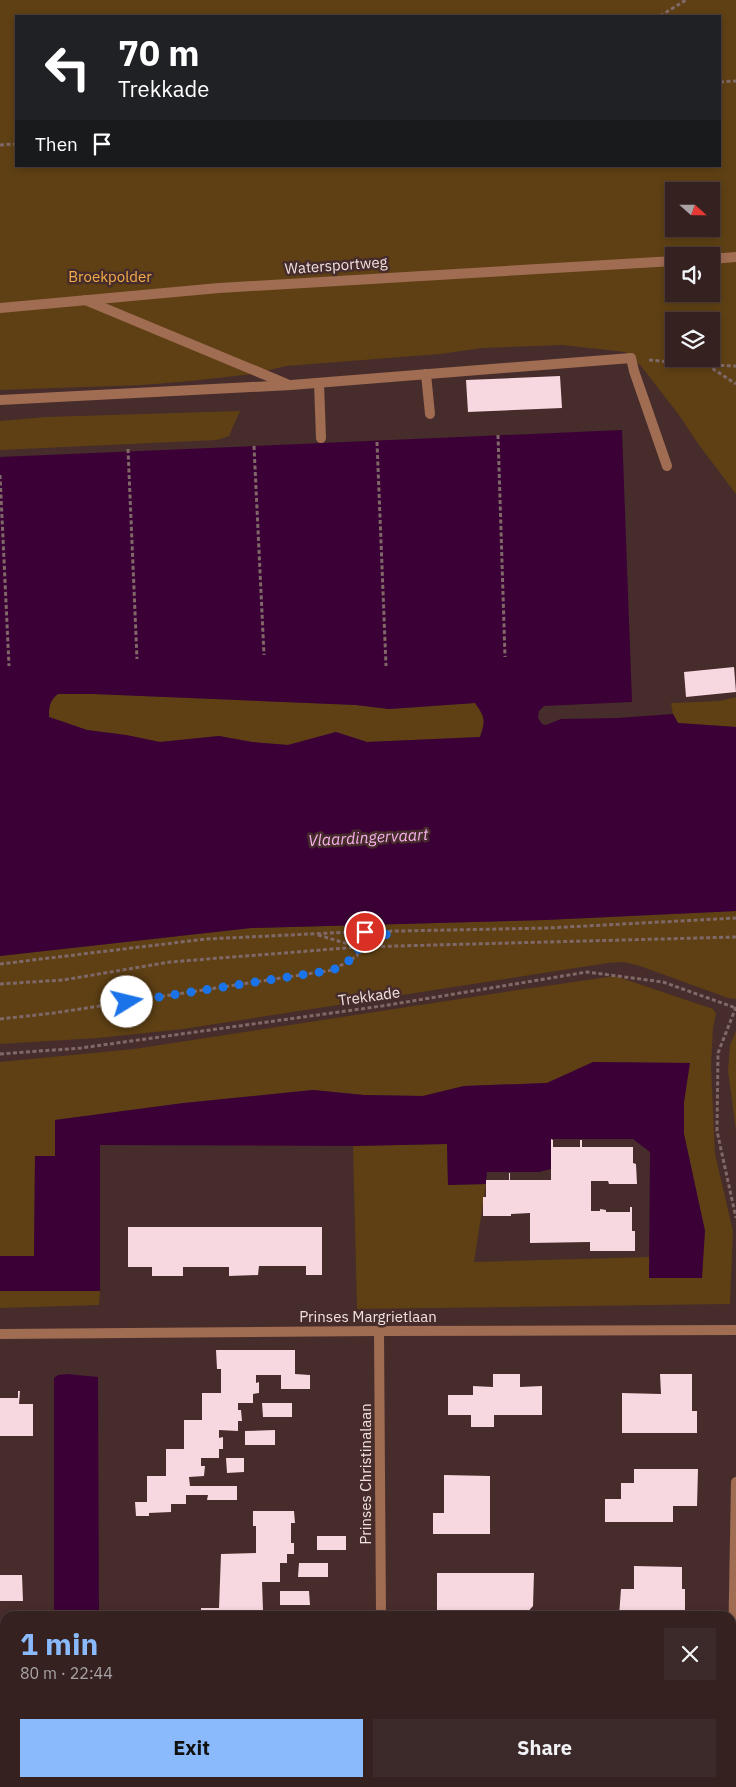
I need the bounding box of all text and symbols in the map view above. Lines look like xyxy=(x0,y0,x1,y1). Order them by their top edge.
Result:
text: 70 m xyxy=(118,30,200,76)
icon: left xyxy=(35,35,100,100)
text: Trekkade xyxy=(118,74,209,103)
icon: arrive xyxy=(88,130,116,158)
text: Then xyxy=(35,132,78,156)
north arrow xyxy=(665,182,720,238)
map controls xyxy=(665,182,720,367)
button: sound xyxy=(665,247,720,302)
street label: Watersportweg xyxy=(284,252,388,278)
park label: Broekpolder xyxy=(68,267,152,286)
button: layers xyxy=(665,312,720,367)
water label: Vlaardingervaart xyxy=(307,824,429,850)
pin xyxy=(344,911,386,953)
icon: arrive xyxy=(351,918,379,946)
position arrow xyxy=(100,975,152,1027)
street label: Trekkade xyxy=(337,982,401,1010)
street label: Prinses Margrietlaan xyxy=(299,1307,437,1326)
street label: Prinses Christinalaan xyxy=(356,1403,375,1545)
text: 1 min xyxy=(20,1624,98,1663)
button: close xyxy=(664,1628,716,1680)
text: 80 m · 22:44 xyxy=(20,1663,113,1683)
button: Exit xyxy=(20,1719,363,1777)
button: Share xyxy=(373,1719,716,1777)

